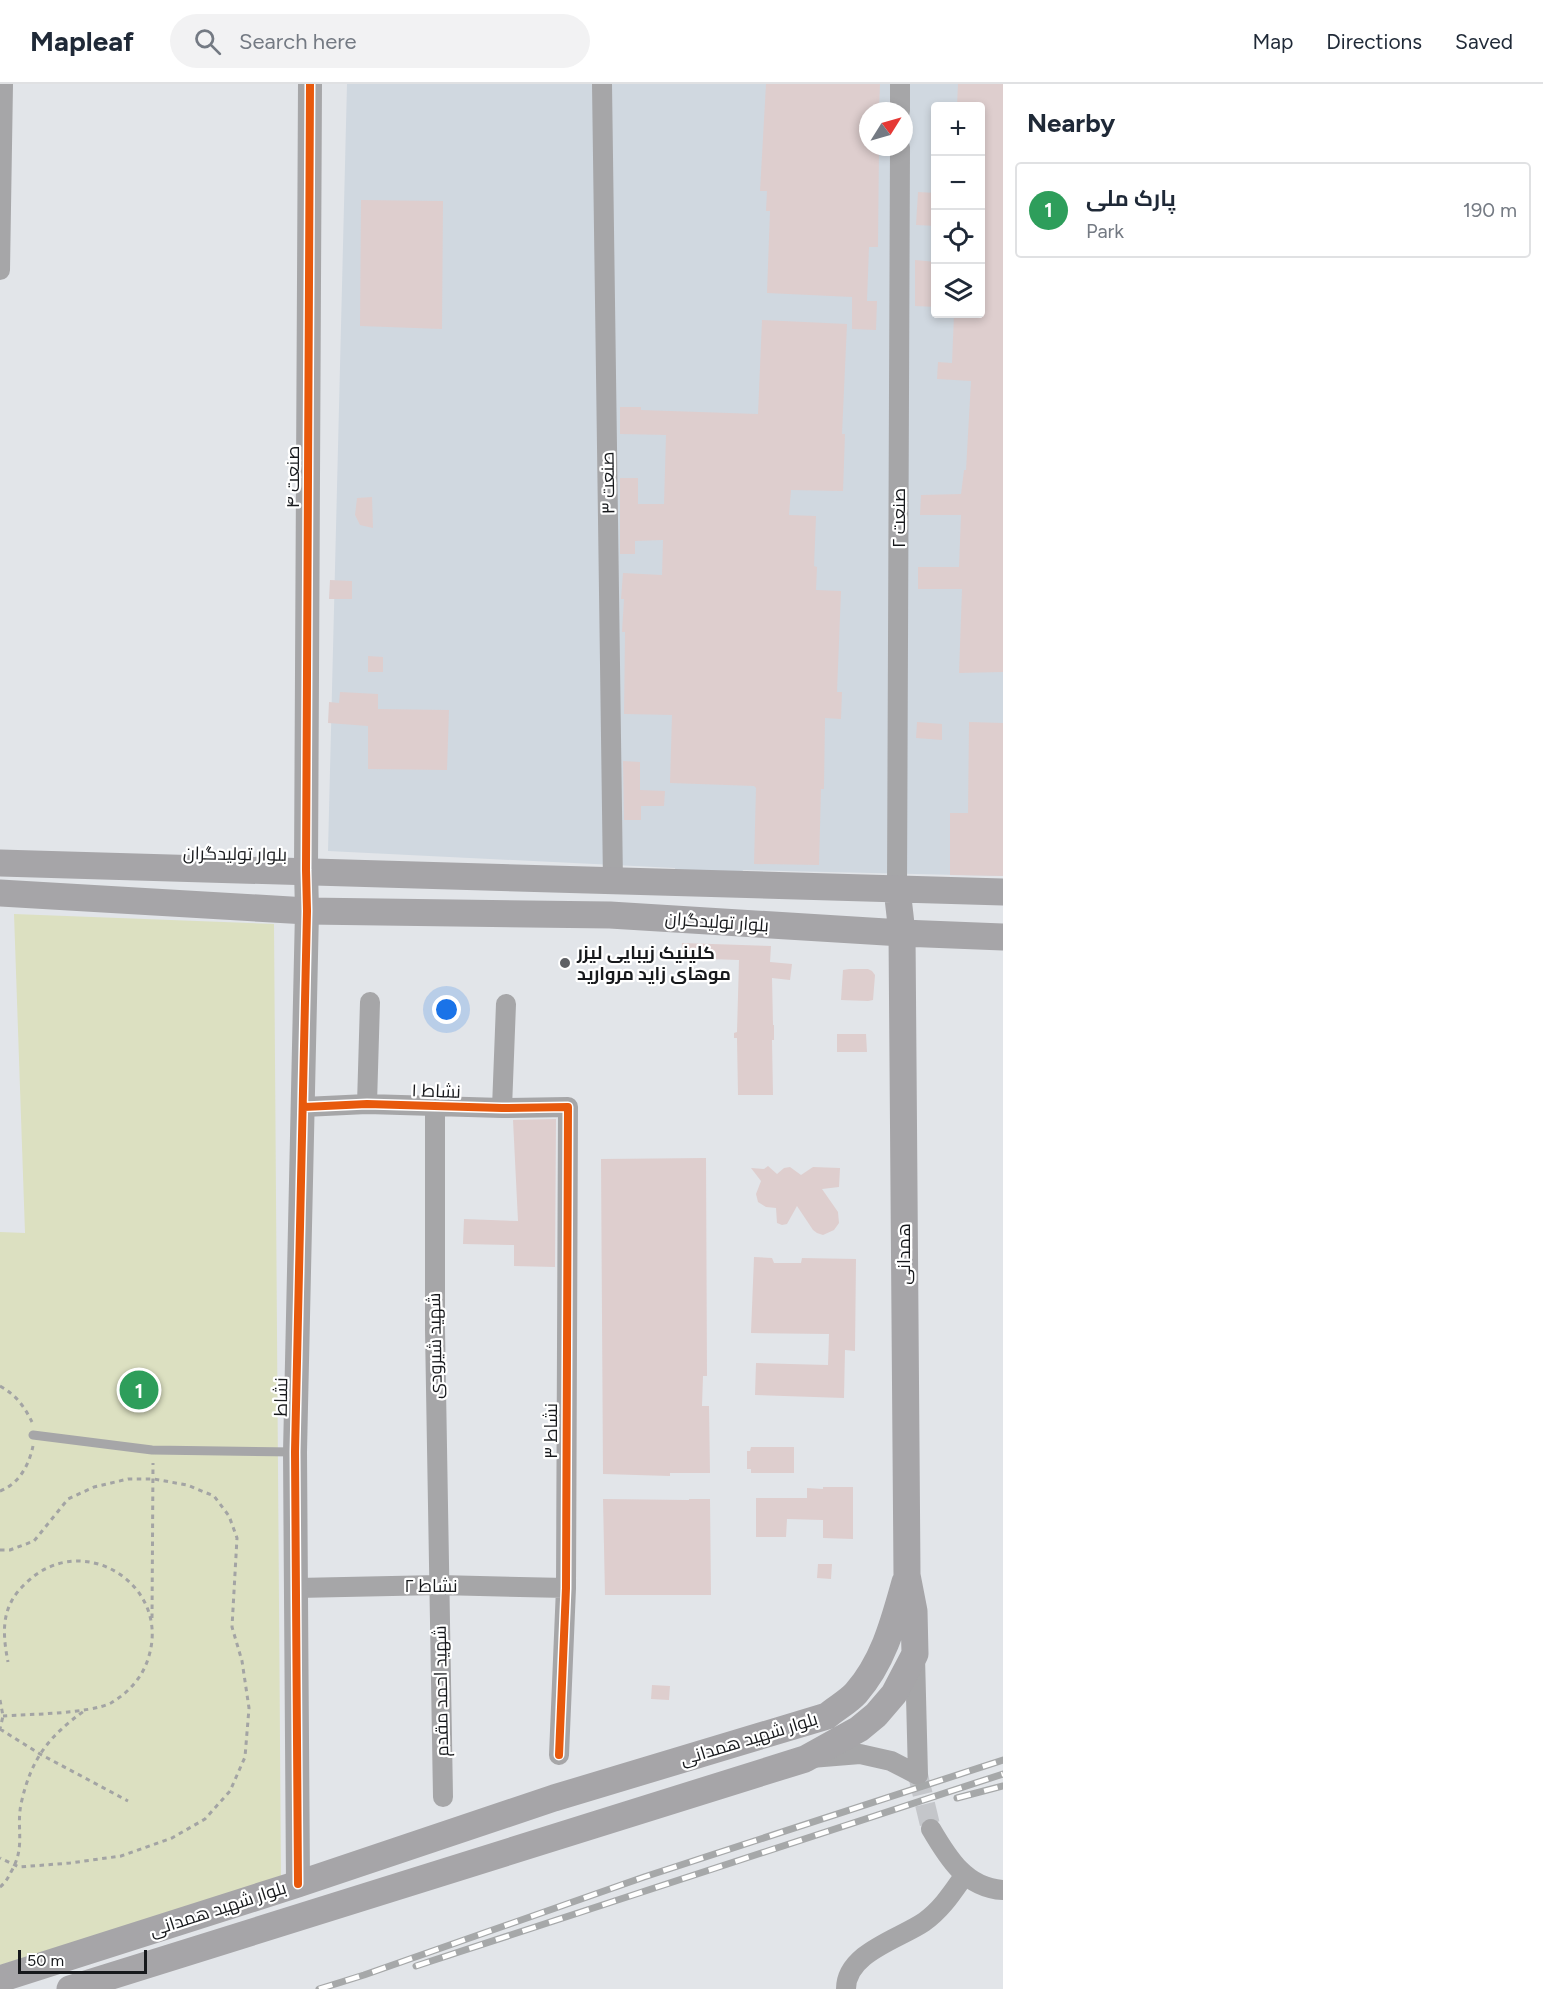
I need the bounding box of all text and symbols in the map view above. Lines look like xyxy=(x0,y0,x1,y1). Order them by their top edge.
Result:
search box xyxy=(170,14,590,68)
text: Mapleaf xyxy=(30,24,134,58)
icon: search xyxy=(191,25,224,58)
text: Search here xyxy=(239,28,357,55)
text: Map xyxy=(1252,29,1293,54)
text: Directions xyxy=(1326,29,1422,54)
text: Saved xyxy=(1455,29,1513,54)
north arrow xyxy=(859,102,913,156)
map controls xyxy=(931,102,985,318)
button: + xyxy=(931,102,985,156)
text: Nearby xyxy=(1027,107,1115,139)
button: − xyxy=(931,156,985,210)
text: پارک ملی xyxy=(1086,185,1176,212)
text: 1 xyxy=(1044,198,1053,222)
text: 190 m xyxy=(1463,198,1517,222)
button: locate xyxy=(931,210,985,264)
text: Park xyxy=(1086,219,1124,243)
button: layers xyxy=(931,264,985,318)
street label: صنعت ۴ xyxy=(282,446,304,508)
street label: صنعت ۳ xyxy=(596,451,620,515)
street label: صنعت ۲ xyxy=(888,488,910,548)
street label: بلوار تولیدگران xyxy=(183,842,287,866)
street label: بلوار تولیدگران xyxy=(664,907,770,937)
place label: کلینیک زیبایی لیزر موهای زاید مروارید xyxy=(576,942,731,985)
marker: کلینیک زیبایی لیزر موهای زاید مروارید xyxy=(558,956,572,970)
your location xyxy=(432,995,461,1024)
street label: نشاط ۱ xyxy=(411,1079,461,1103)
street label: همدانی xyxy=(893,1223,915,1285)
street label: شهید شیرودی xyxy=(423,1293,447,1399)
pin: 1 xyxy=(120,1368,158,1412)
street label: نشاط xyxy=(270,1377,292,1417)
street label: نشاط ۳ xyxy=(540,1403,562,1459)
street label: نشاط ۲ xyxy=(404,1575,458,1597)
street label: شهید احمد مقدم xyxy=(429,1625,454,1757)
street label: بلوار شهید همدانی xyxy=(678,1708,820,1770)
street label: بلوار شهید همدانی xyxy=(147,1877,289,1941)
scale bar xyxy=(18,1947,147,1974)
text: 50 m xyxy=(27,1951,64,1970)

